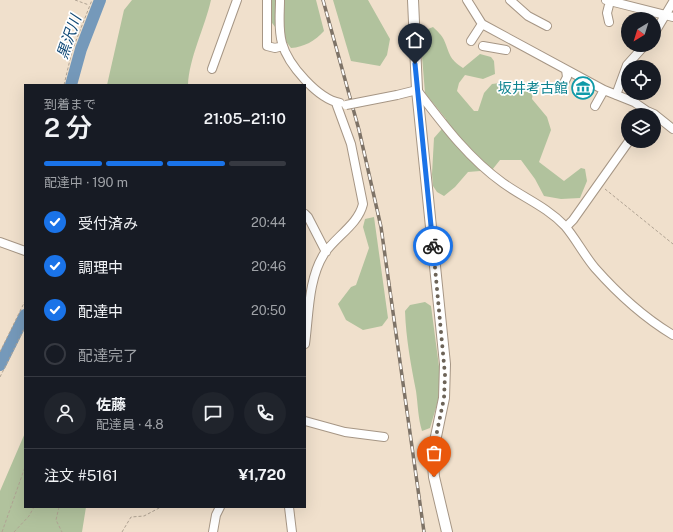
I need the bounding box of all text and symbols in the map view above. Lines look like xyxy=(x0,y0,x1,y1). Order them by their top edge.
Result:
water label: 黒沢川 xyxy=(53,11,85,61)
north arrow xyxy=(621,12,661,52)
map controls xyxy=(621,12,661,148)
pin xyxy=(398,23,432,64)
icon: home xyxy=(404,29,426,51)
button: locate xyxy=(621,60,661,100)
museum icon: 坂井考古館 xyxy=(570,75,596,101)
place label: 坂井考古館 xyxy=(498,80,568,96)
text: 到着まで xyxy=(44,97,96,112)
button: layers xyxy=(621,108,661,148)
text: 21:05–21:10 xyxy=(204,110,286,127)
text: 2 分 xyxy=(44,112,92,143)
text: 配達中 · 190 m xyxy=(44,175,128,190)
icon: check xyxy=(44,211,66,233)
text: 受付済み xyxy=(78,215,138,232)
text: 20:44 xyxy=(251,215,286,230)
courier xyxy=(413,226,453,266)
icon: bike xyxy=(422,235,444,257)
icon: check xyxy=(44,255,66,277)
text: 調理中 xyxy=(78,259,123,276)
text: 20:46 xyxy=(251,259,286,274)
icon: check xyxy=(44,299,66,321)
text: 配達中 xyxy=(78,303,123,320)
text: 20:50 xyxy=(251,303,286,318)
text: 配達完了 xyxy=(78,347,138,364)
button: person xyxy=(44,392,86,434)
button: chat xyxy=(192,392,234,434)
button: phone xyxy=(244,392,286,434)
text: 佐藤 xyxy=(96,396,126,413)
text: 配達員 · 4.8 xyxy=(96,417,164,432)
pin xyxy=(417,436,451,477)
icon: bag xyxy=(423,442,445,464)
text: ¥1,720 xyxy=(238,466,286,483)
text: 注文 #5161 xyxy=(44,467,118,484)

